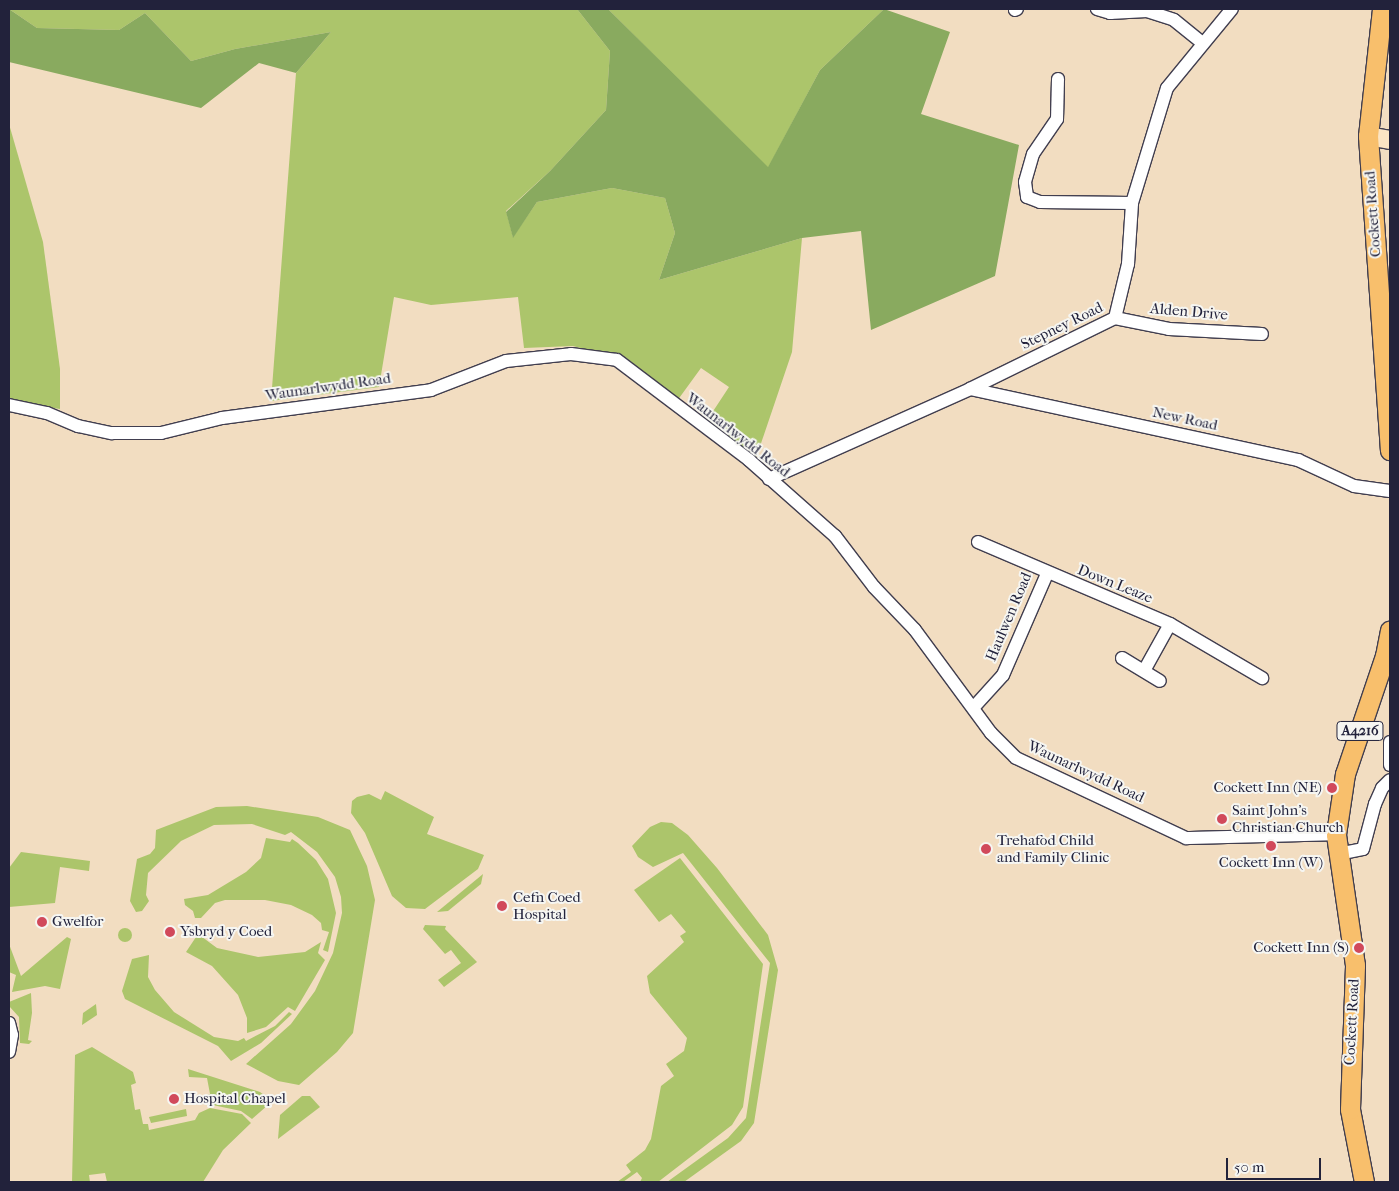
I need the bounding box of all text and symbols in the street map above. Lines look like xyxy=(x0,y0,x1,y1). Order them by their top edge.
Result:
street label: Cockett Road xyxy=(1361,170,1385,258)
street label: Stepney Road xyxy=(1018,298,1106,354)
street label: Alden Drive xyxy=(1149,300,1229,324)
street label: Waunarlwydd Road xyxy=(264,369,392,405)
street label: Waunarlwydd Road xyxy=(683,389,793,481)
street label: New Road xyxy=(1151,403,1219,435)
street label: Down Leaze xyxy=(1075,561,1155,607)
street label: Haulwen Road xyxy=(982,570,1036,664)
road number: A4216 xyxy=(1336,719,1384,742)
street label: Waunarlwydd Road xyxy=(1025,737,1147,807)
place label: Cockett Inn (NE) xyxy=(1213,779,1322,797)
marker: Cockett Inn (NE) xyxy=(1326,782,1338,794)
place label: Saint John's Christian Church xyxy=(1232,801,1344,836)
marker: Saint John's Christian Church xyxy=(1216,813,1228,825)
place label: Trehafod Child and Family Clinic xyxy=(997,831,1109,866)
marker: Cockett Inn (W) xyxy=(1265,840,1277,852)
marker: Trehafod Child and Family Clinic xyxy=(979,842,993,856)
place label: Cockett Inn (W) xyxy=(1219,854,1323,872)
place label: Cefn Coed Hospital xyxy=(513,888,581,923)
marker: Cefn Coed Hospital xyxy=(495,899,509,913)
place label: Gwelfor xyxy=(52,913,103,931)
marker: Gwelfor xyxy=(36,916,48,928)
place label: Ysbryd y Coed xyxy=(180,923,272,941)
marker: Ysbryd y Coed xyxy=(164,926,176,938)
place label: Cockett Inn (S) xyxy=(1253,939,1349,957)
marker: Cockett Inn (S) xyxy=(1353,942,1365,954)
street label: Cockett Road xyxy=(1341,978,1363,1066)
place label: Hospital Chapel xyxy=(184,1090,286,1108)
marker: Hospital Chapel xyxy=(168,1093,180,1105)
scale bar xyxy=(1229,1148,1324,1180)
text: 50 m xyxy=(1234,1158,1264,1176)

